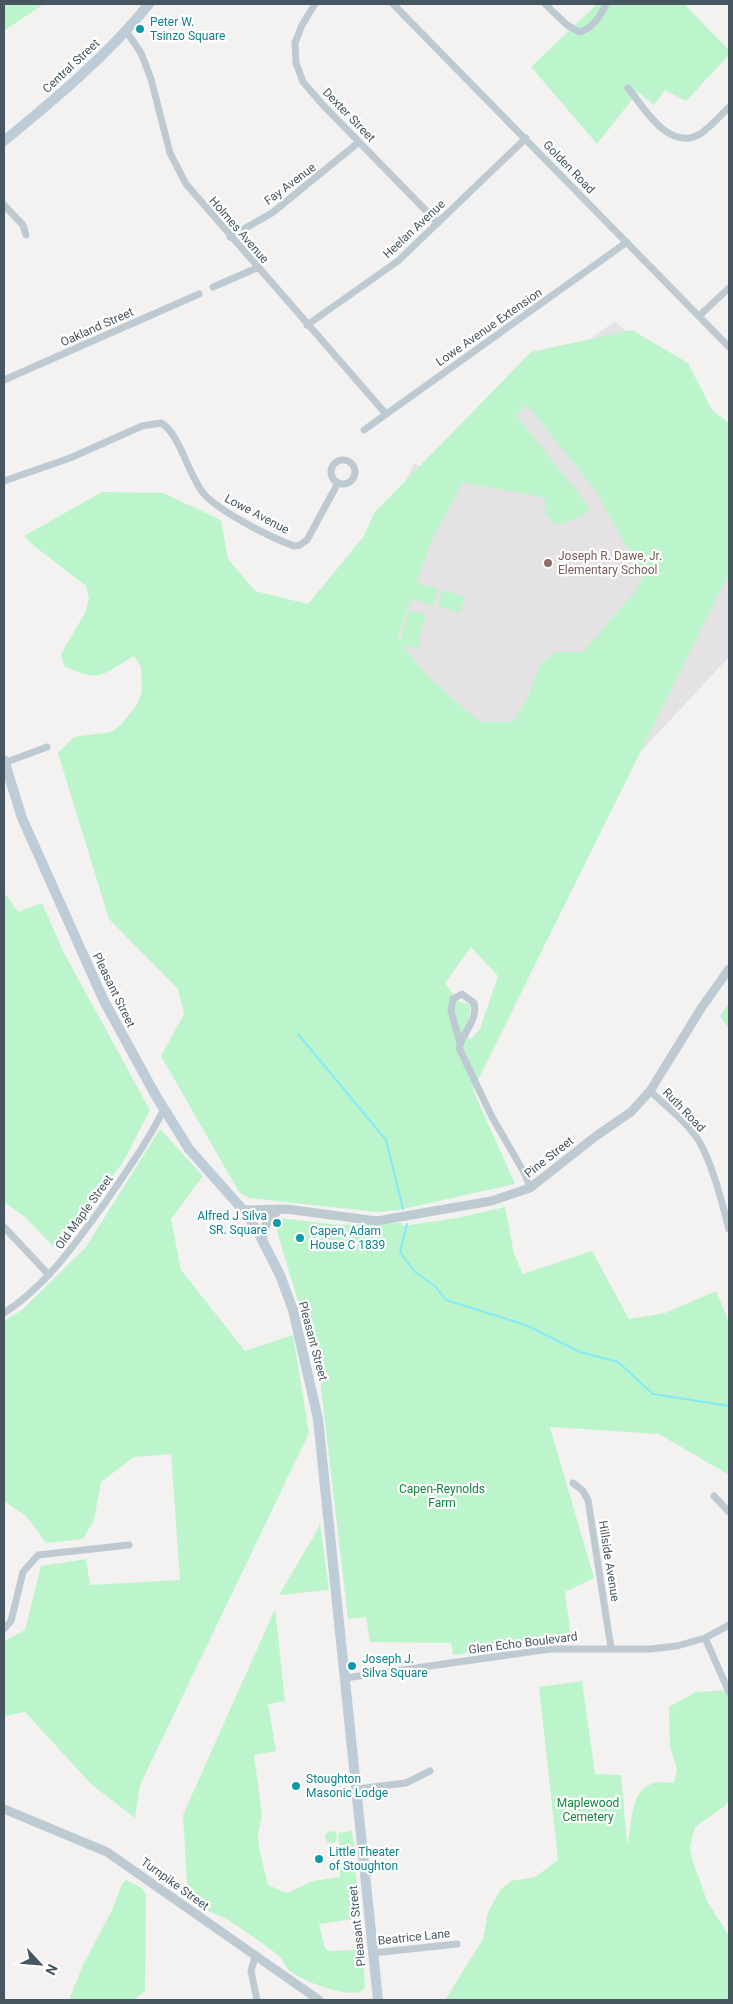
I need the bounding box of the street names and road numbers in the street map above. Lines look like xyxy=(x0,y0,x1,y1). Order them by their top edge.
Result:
street label: Central Street xyxy=(40,36,102,96)
street label: Dexter Street xyxy=(320,85,378,145)
street label: Golden Road xyxy=(540,138,598,196)
street label: Fay Avenue xyxy=(262,160,318,208)
street label: Holmes Avenue xyxy=(206,194,272,266)
street label: Heelan Avenue xyxy=(380,197,448,261)
street label: Lowe Avenue Extension xyxy=(433,285,545,369)
street label: Oakland Street xyxy=(58,305,136,349)
street label: Lowe Avenue xyxy=(222,491,292,537)
street label: Pleasant Street xyxy=(90,950,138,1030)
street label: Ruth Road xyxy=(660,1085,708,1135)
street label: Pine Street xyxy=(522,1134,576,1180)
street label: Old Maple Street xyxy=(52,1172,116,1252)
street label: Pleasant Street xyxy=(296,1300,330,1382)
street label: Hillside Avenue xyxy=(596,1520,622,1602)
street label: Glen Echo Boulevard xyxy=(468,1629,578,1657)
street label: Turnpike Street xyxy=(138,1855,212,1913)
street label: Pleasant Street xyxy=(346,1885,368,1967)
street label: Beatrice Lane xyxy=(377,1926,451,1948)

